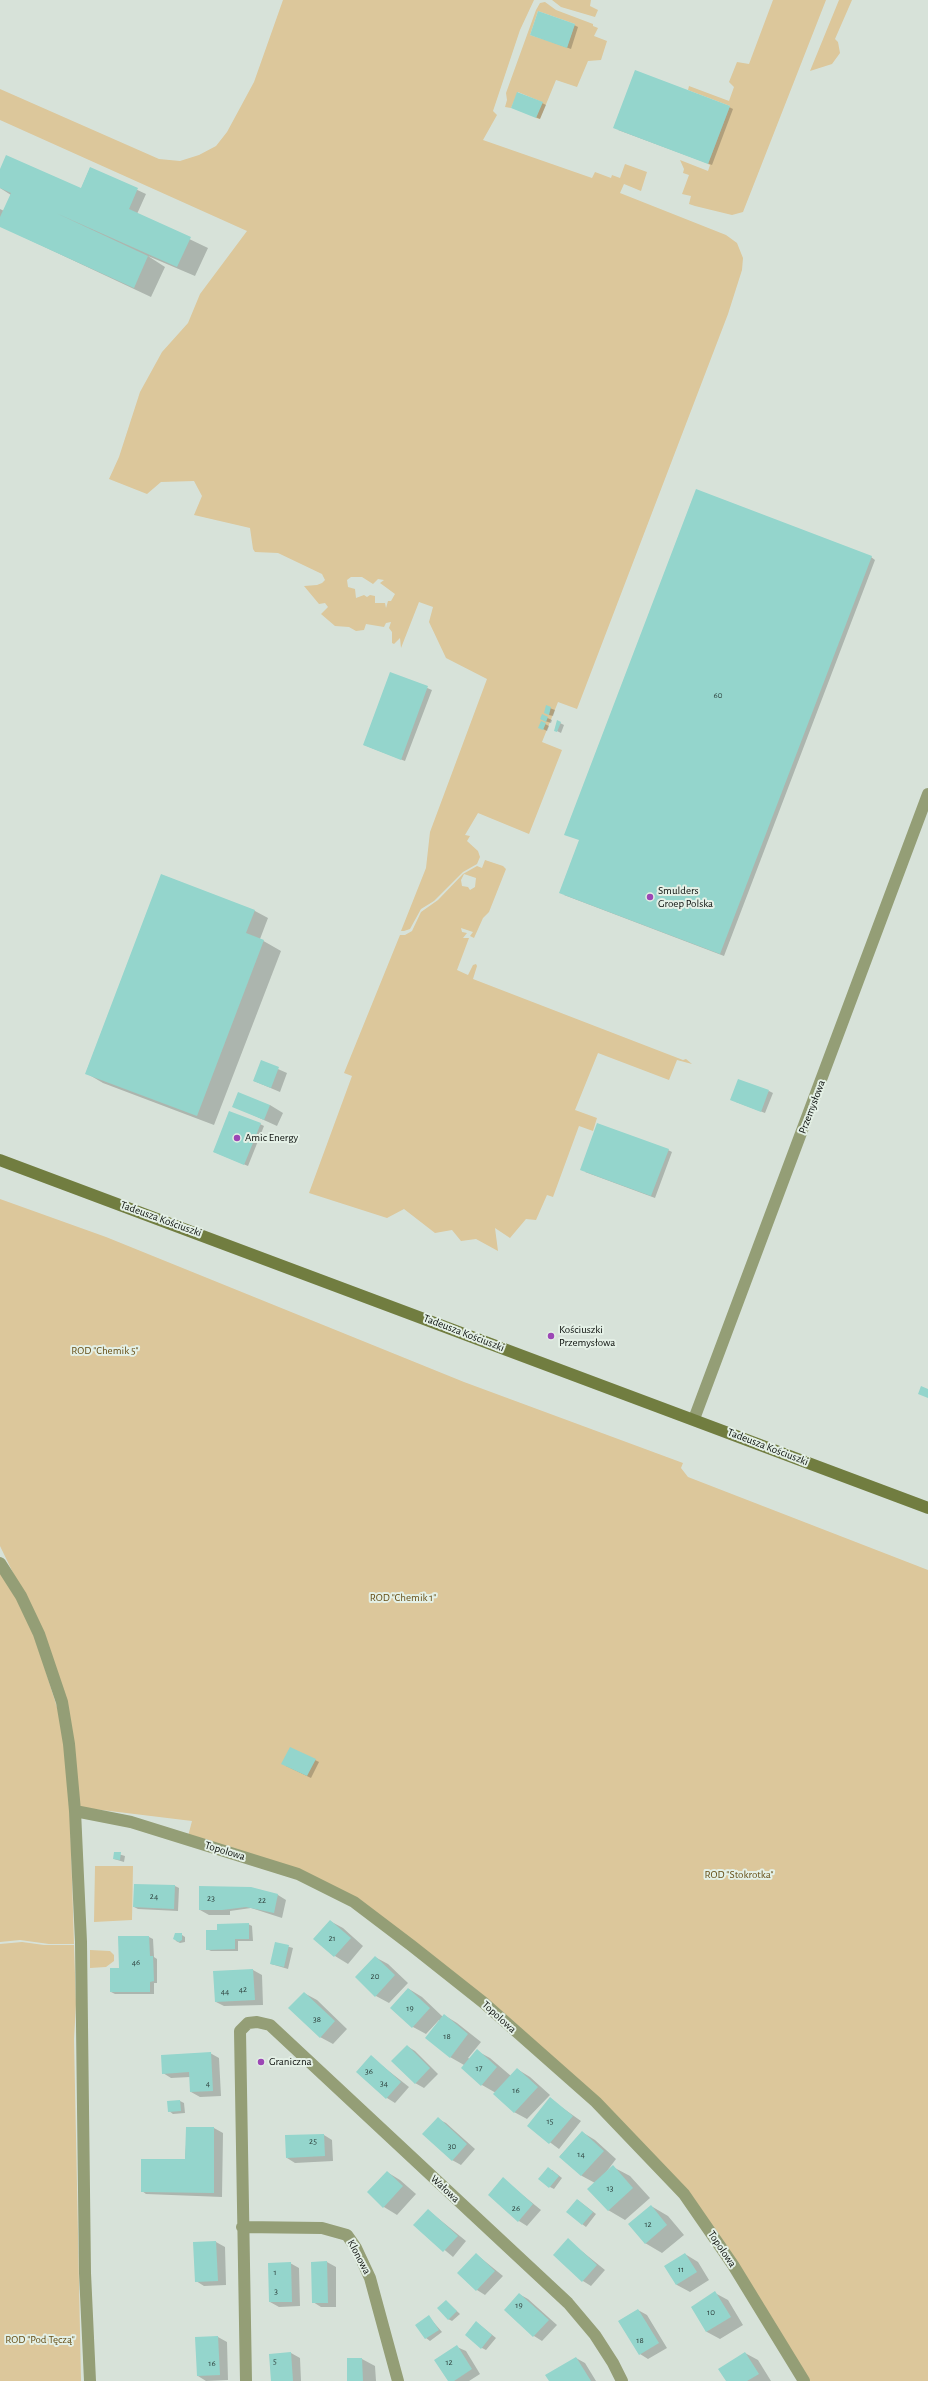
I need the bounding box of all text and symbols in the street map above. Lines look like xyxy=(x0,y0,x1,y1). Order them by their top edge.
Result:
house number: 60 xyxy=(714,690,722,700)
place label: Smulders Groep Polska xyxy=(658,884,713,910)
marker: Smulders Groep Polska xyxy=(645,892,655,902)
street label: Przemysłowa xyxy=(796,1078,828,1136)
place label: Amic Energy xyxy=(245,1131,298,1145)
marker: Amic Energy xyxy=(232,1133,242,1143)
street label: Tadeusza Kościuszki xyxy=(119,1198,203,1240)
street label: Tadeusza Kościuszki xyxy=(422,1311,506,1355)
place label: Kościuszki Przemysłowa xyxy=(559,1323,615,1349)
marker: Kościuszki Przemysłowa xyxy=(546,1331,556,1341)
park label: ROD "Chemik 5" xyxy=(71,1344,139,1358)
street label: Tadeusza Kościuszki xyxy=(726,1425,810,1469)
park label: ROD "Chemik 1" xyxy=(370,1591,436,1605)
street label: Topolowa xyxy=(203,1839,247,1863)
park label: ROD "Stokrotka" xyxy=(704,1868,774,1882)
house number: 24 xyxy=(150,1891,158,1901)
house number: 23 xyxy=(207,1893,215,1903)
house number: 22 xyxy=(258,1895,266,1905)
house number: 21 xyxy=(328,1933,336,1943)
house number: 46 xyxy=(132,1957,140,1967)
house number: 20 xyxy=(371,1971,379,1981)
house number: 42 xyxy=(239,1984,247,1994)
house number: 44 xyxy=(221,1986,229,1996)
street label: Topolowa xyxy=(479,1998,519,2036)
house number: 19 xyxy=(406,2003,414,2013)
house number: 38 xyxy=(313,2014,321,2024)
house number: 18 xyxy=(443,2031,451,2041)
place label: Graniczna xyxy=(269,2055,312,2069)
marker: Graniczna xyxy=(256,2057,266,2067)
house number: 17 xyxy=(476,2063,482,2073)
house number: 36 xyxy=(365,2066,373,2076)
house number: 4 xyxy=(206,2078,210,2088)
house number: 34 xyxy=(380,2078,388,2088)
house number: 16 xyxy=(512,2085,520,2095)
house number: 15 xyxy=(547,2116,553,2126)
house number: 25 xyxy=(309,2136,317,2146)
house number: 30 xyxy=(448,2141,456,2151)
house number: 14 xyxy=(577,2149,585,2159)
street label: Wałowa xyxy=(428,2172,462,2206)
house number: 13 xyxy=(607,2183,613,2193)
house number: 26 xyxy=(512,2203,520,2213)
house number: 12 xyxy=(644,2219,652,2229)
street label: Topolowa xyxy=(705,2228,739,2270)
street label: Klonowa xyxy=(344,2237,374,2277)
house number: 11 xyxy=(678,2264,684,2274)
house number: 1 xyxy=(273,2267,277,2277)
house number: 3 xyxy=(274,2286,278,2296)
house number: 19 xyxy=(515,2300,523,2310)
house number: 10 xyxy=(707,2307,715,2317)
park label: ROD "Pod Tęczą" xyxy=(5,2333,75,2347)
house number: 18 xyxy=(636,2335,644,2345)
house number: 5 xyxy=(273,2356,277,2366)
house number: 12 xyxy=(445,2357,453,2367)
house number: 16 xyxy=(208,2358,216,2368)

